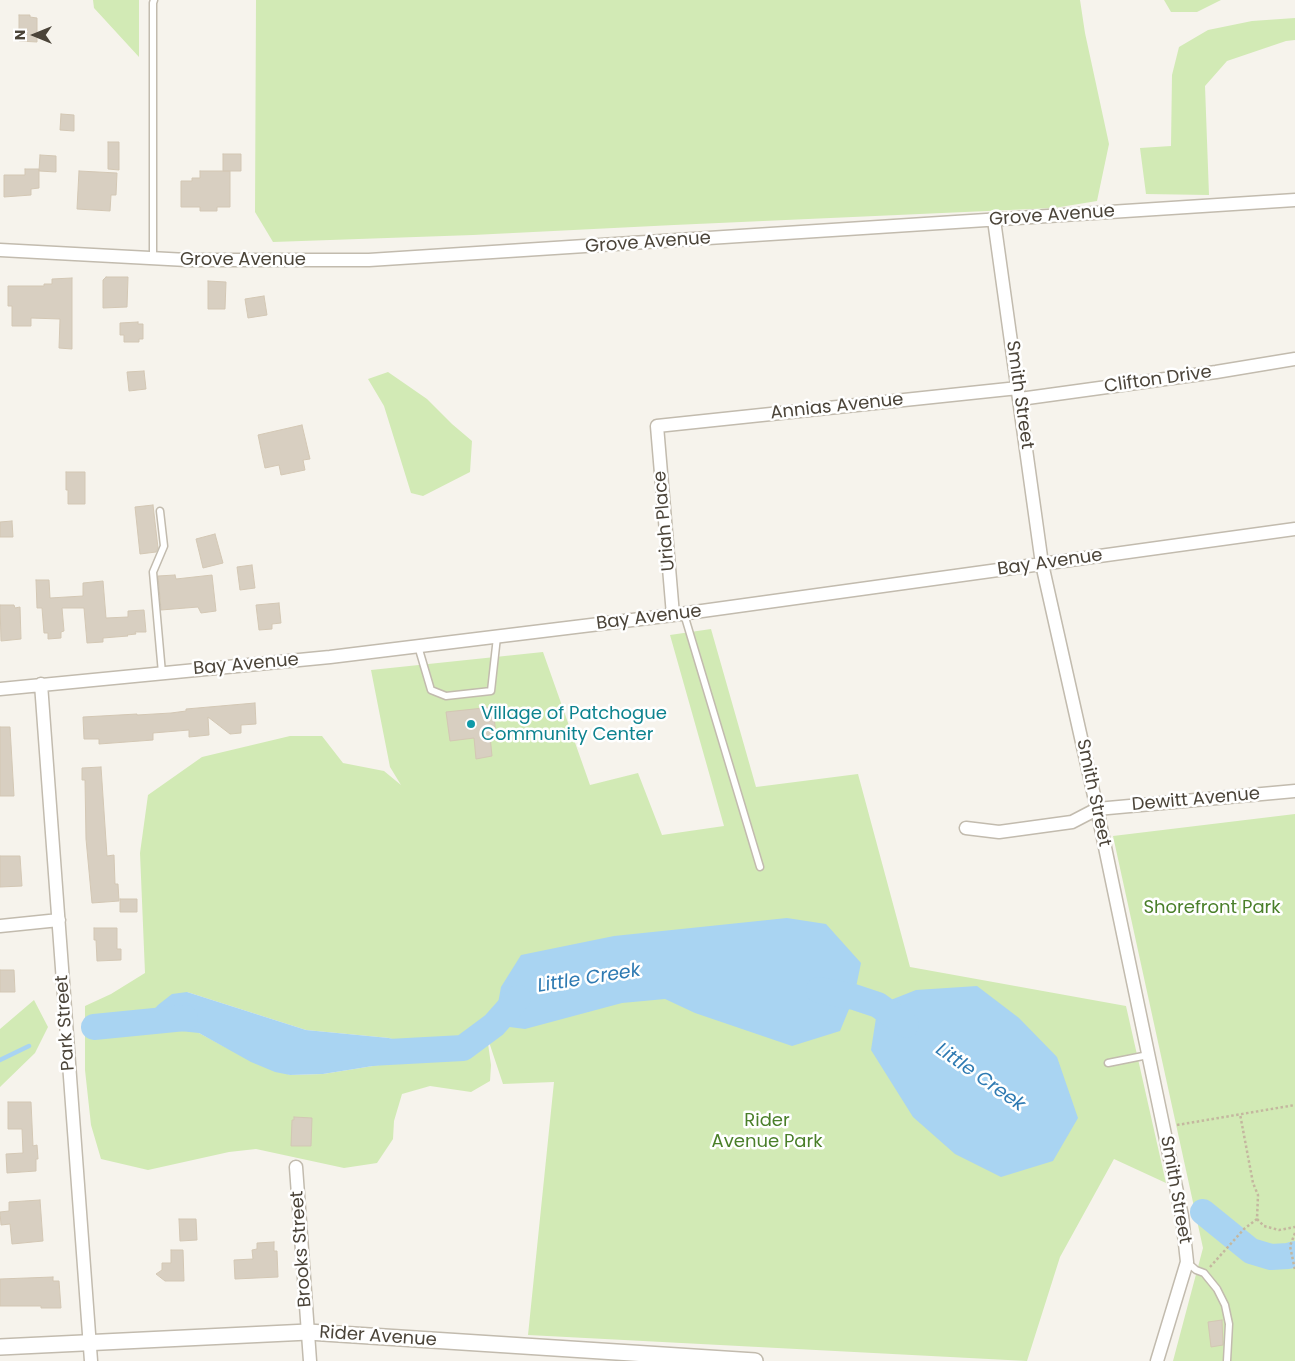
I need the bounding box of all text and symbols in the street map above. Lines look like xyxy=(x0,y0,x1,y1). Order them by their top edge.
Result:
north arrow xyxy=(10,10,60,60)
text: N xyxy=(10,30,30,40)
street label: Grove Avenue xyxy=(988,201,1116,231)
street label: Grove Avenue xyxy=(584,228,712,258)
street label: Grove Avenue xyxy=(180,249,306,271)
street label: Smith Street xyxy=(1001,339,1037,451)
street label: Clifton Drive xyxy=(1103,362,1213,398)
street label: Annias Avenue xyxy=(769,389,905,425)
street label: Uriah Place xyxy=(650,470,680,572)
street label: Bay Avenue xyxy=(996,545,1104,581)
street label: Bay Avenue xyxy=(595,601,703,635)
street label: Bay Avenue xyxy=(192,650,300,680)
place label: Village of Patchogue Community Center xyxy=(481,703,667,746)
marker: Village of Patchogue Community Center xyxy=(465,718,477,730)
street label: Smith Street xyxy=(1071,737,1115,849)
street label: Dewitt Avenue xyxy=(1131,784,1261,816)
park label: Shorefront Park xyxy=(1143,897,1281,919)
water label: Little Creek xyxy=(536,960,642,998)
street label: Park Street xyxy=(52,974,80,1072)
water label: Little Creek xyxy=(931,1039,1029,1117)
park label: Rider Avenue Park xyxy=(712,1110,822,1152)
street label: Smith Street xyxy=(1155,1134,1195,1246)
street label: Brooks Street xyxy=(287,1190,317,1308)
street label: Rider Avenue xyxy=(318,1322,438,1352)

